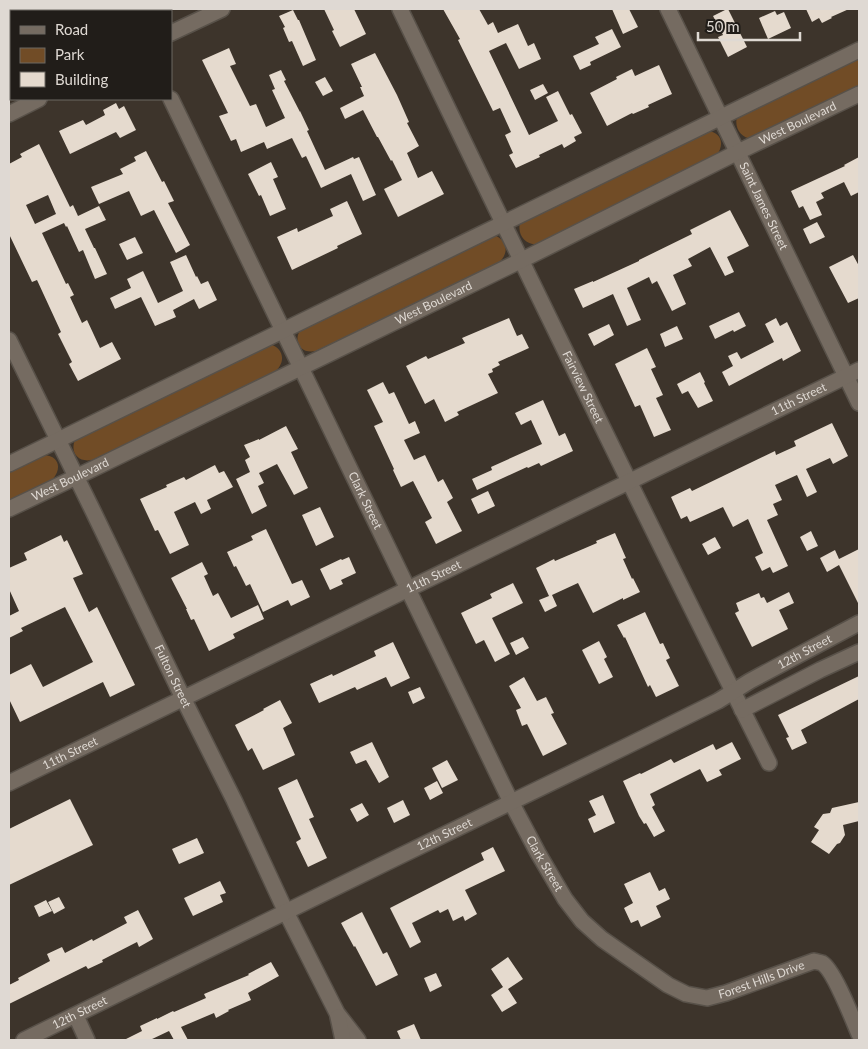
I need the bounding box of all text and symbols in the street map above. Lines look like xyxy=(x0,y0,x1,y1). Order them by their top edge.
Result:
legend xyxy=(10,10,172,100)
scale bar xyxy=(698,10,800,42)
text: 50 m xyxy=(706,17,740,35)
text: Road xyxy=(55,20,88,38)
text: Park xyxy=(55,45,85,63)
text: Building xyxy=(55,70,108,88)
street label: West Boulevard xyxy=(756,98,839,148)
street label: Saint James Street xyxy=(736,159,792,253)
street label: West Boulevard xyxy=(392,277,474,328)
street label: Fairview Street xyxy=(559,348,608,426)
street label: 11th Street xyxy=(768,379,829,419)
street label: West Boulevard xyxy=(29,454,111,504)
street label: Clark Street xyxy=(345,469,386,532)
street label: 11th Street xyxy=(403,556,464,596)
street label: 12th Street xyxy=(775,631,835,672)
street label: Fulton Street xyxy=(151,642,195,711)
street label: 11th Street xyxy=(40,733,101,773)
street label: 12th Street xyxy=(414,814,475,854)
street label: Clark Street xyxy=(523,833,567,895)
street label: Forest Hills Drive xyxy=(717,957,807,1002)
street label: 12th Street xyxy=(49,992,110,1032)

